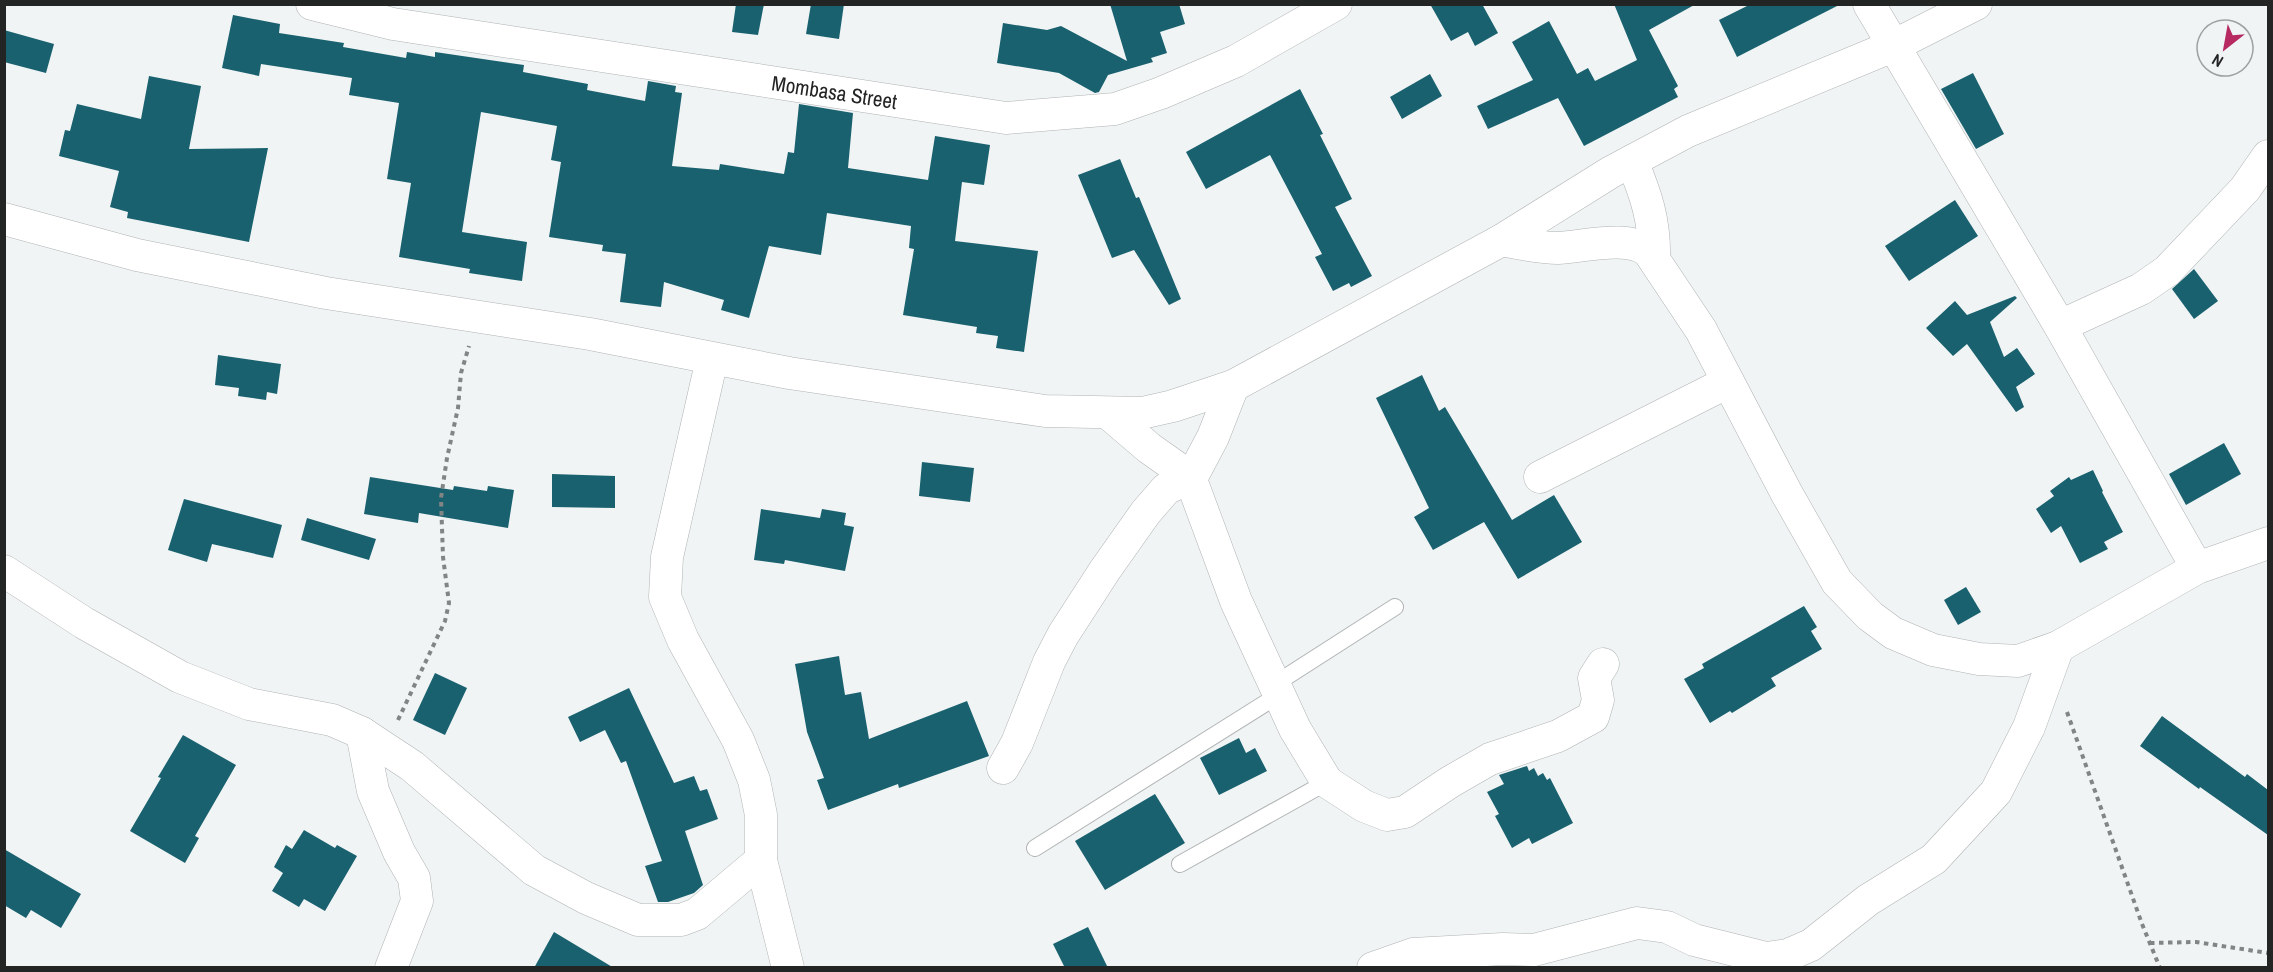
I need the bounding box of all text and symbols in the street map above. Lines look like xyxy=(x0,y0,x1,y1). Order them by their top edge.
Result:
north arrow xyxy=(2195,18,2255,78)
text: N xyxy=(2208,49,2227,73)
street label: Mombasa Street xyxy=(770,68,899,116)

